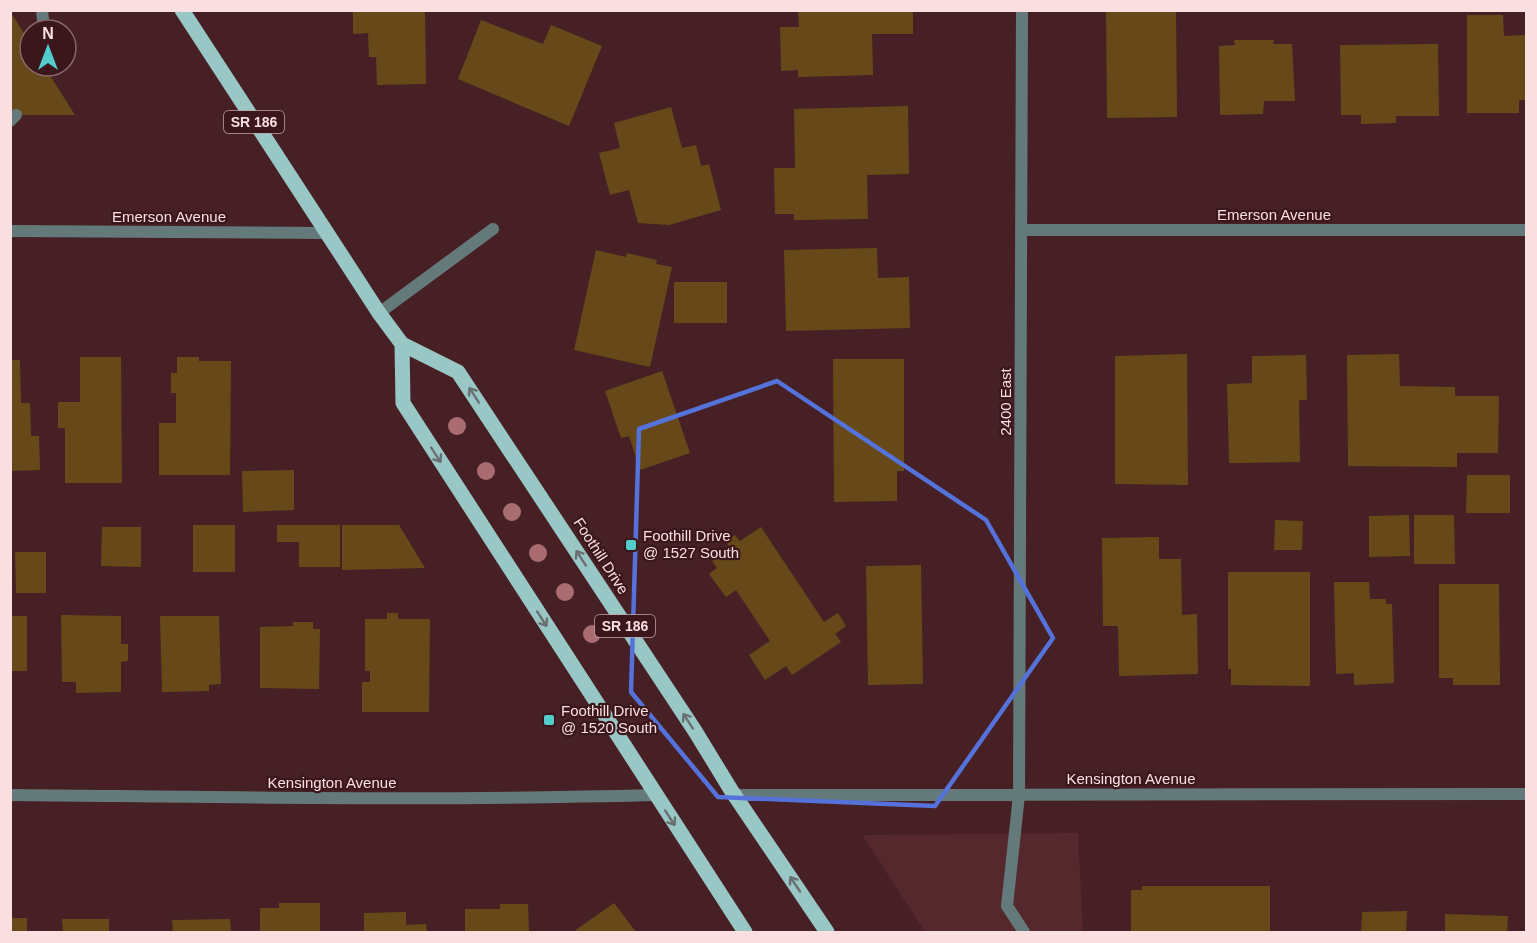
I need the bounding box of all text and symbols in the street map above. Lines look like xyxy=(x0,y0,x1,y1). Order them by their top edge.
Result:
north arrow xyxy=(18,18,78,78)
text: N xyxy=(42,25,54,42)
road number: SR 186 xyxy=(224,111,284,133)
street label: Emerson Avenue xyxy=(1217,206,1331,223)
street label: Emerson Avenue xyxy=(112,208,226,225)
street label: 2400 East xyxy=(997,367,1014,436)
one-way arrow xyxy=(467,387,479,404)
one-way arrow xyxy=(430,446,442,463)
street label: Foothill Drive xyxy=(570,514,632,597)
place label: Foothill Drive @ 1527 South xyxy=(643,527,739,561)
marker: Foothill Drive @ 1527 South xyxy=(624,538,638,552)
one-way arrow xyxy=(574,550,586,567)
one-way arrow xyxy=(536,610,548,627)
road number: SR 186 xyxy=(595,615,655,637)
place label: Foothill Drive @ 1520 South xyxy=(561,702,657,736)
marker: Foothill Drive @ 1520 South xyxy=(542,713,556,727)
one-way arrow xyxy=(682,713,694,730)
street label: Kensington Avenue xyxy=(1066,770,1196,787)
street label: Kensington Avenue xyxy=(267,774,397,791)
one-way arrow xyxy=(664,810,676,826)
one-way arrow xyxy=(789,876,801,892)

